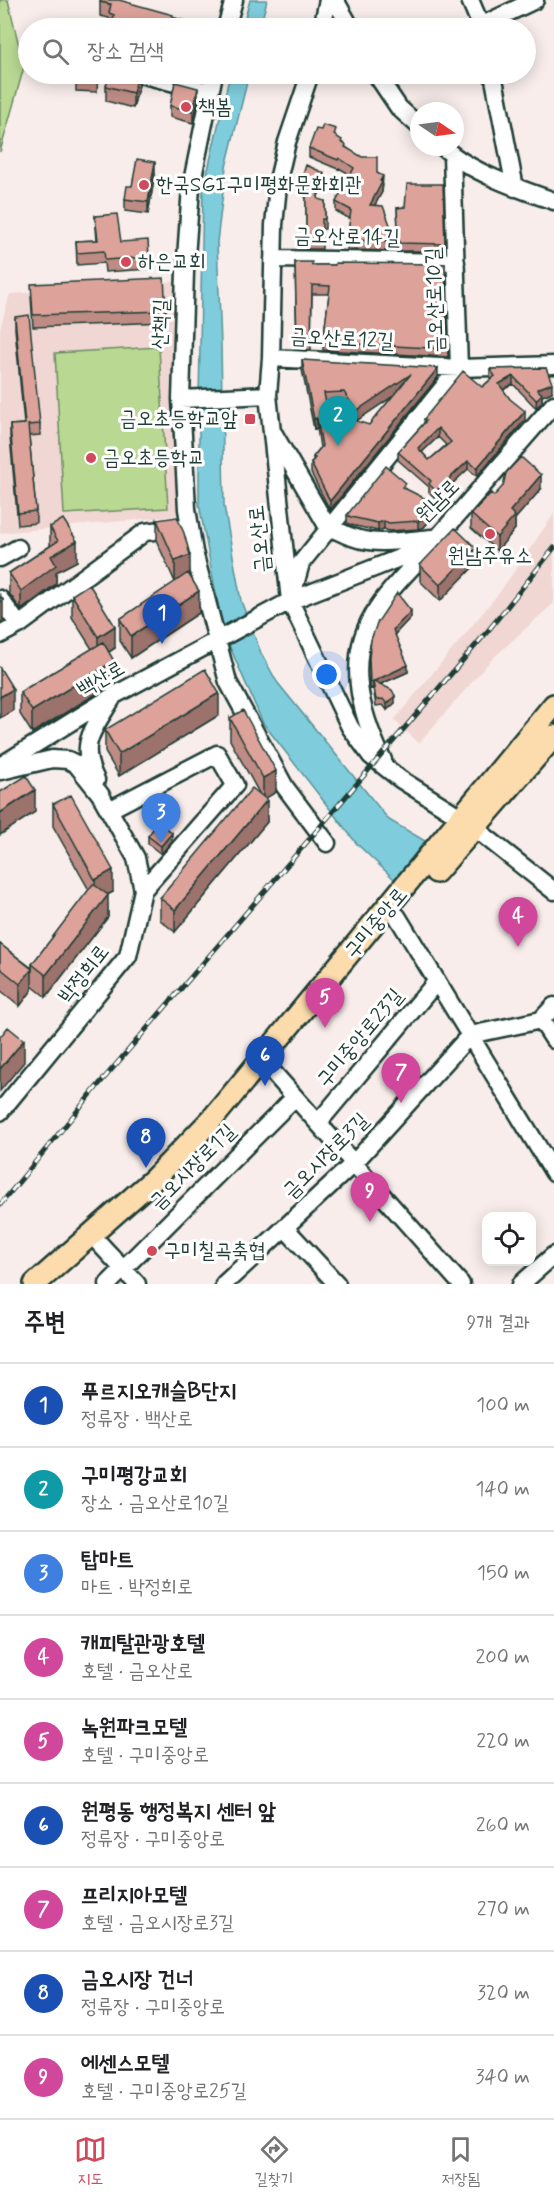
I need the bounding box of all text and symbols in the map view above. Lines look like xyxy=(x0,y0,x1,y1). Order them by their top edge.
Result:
search box xyxy=(18,18,536,84)
icon: search xyxy=(39,35,72,68)
text: 장소 검색 xyxy=(87,38,164,66)
place label: 책봄 xyxy=(198,93,232,121)
marker: 책봄 xyxy=(179,100,193,114)
north arrow xyxy=(410,102,464,156)
place label: 한국SGI구미평화문화회관 xyxy=(156,171,362,199)
marker: 한국SGI구미평화문화회관 xyxy=(137,178,151,192)
street label: 금오산로14길 xyxy=(294,222,400,252)
street label: 금오산로10길 xyxy=(419,247,451,353)
place label: 하은교회 xyxy=(138,248,206,276)
marker: 하은교회 xyxy=(119,255,133,269)
street label: 산책길 xyxy=(146,298,176,350)
street label: 금오산로12길 xyxy=(289,322,395,356)
pin: 2 xyxy=(318,396,358,446)
place label: 금오초등학교앞 xyxy=(120,405,238,433)
marker: 금오초등학교앞 xyxy=(243,412,257,426)
place label: 금오초등학교 xyxy=(103,444,204,472)
marker: 금오초등학교 xyxy=(84,451,98,465)
street label: 원남로 xyxy=(410,473,466,529)
street label: 금오산로 xyxy=(243,504,277,574)
marker: 원남주유소 xyxy=(483,527,497,541)
place label: 원남주유소 xyxy=(448,542,532,570)
pin: 1 xyxy=(142,594,182,644)
street label: 백산로 xyxy=(72,654,130,704)
your location xyxy=(312,660,341,689)
pin: 3 xyxy=(142,794,180,843)
street label: 구미중앙로 xyxy=(338,882,414,964)
pin: 4 xyxy=(498,898,538,947)
street label: 박정희로 xyxy=(52,939,116,1009)
pin: 5 xyxy=(306,978,344,1028)
street label: 구미중앙로23길 xyxy=(310,983,410,1093)
pin: 6 xyxy=(246,1036,284,1086)
pin: 7 xyxy=(382,1054,420,1103)
street label: 금오시장로3길 xyxy=(277,1107,375,1205)
pin: 8 xyxy=(126,1118,166,1168)
street label: 금오시장로1길 xyxy=(144,1118,242,1216)
pin: 9 xyxy=(350,1172,389,1222)
map controls xyxy=(482,1212,536,1266)
button: locate xyxy=(482,1212,536,1266)
place label: 구미칠곡축협 xyxy=(164,1237,265,1265)
marker: 구미칠곡축협 xyxy=(145,1244,159,1258)
text: 주변 xyxy=(24,1306,66,1340)
text: 9개 결과 xyxy=(466,1310,530,1337)
text: 푸르지오캐슬B단지 xyxy=(81,1378,237,1406)
text: 1 xyxy=(39,1392,48,1419)
text: 100 m xyxy=(476,1392,530,1419)
text: 정류장 · 백산로 xyxy=(81,1406,193,1433)
text: 구미평강교회 xyxy=(81,1462,187,1490)
text: 2 xyxy=(39,1476,48,1503)
text: 140 m xyxy=(476,1476,530,1503)
text: 장소 · 금오산로10길 xyxy=(81,1490,229,1517)
text: 탑마트 xyxy=(81,1546,134,1574)
text: 3 xyxy=(39,1560,48,1587)
text: 150 m xyxy=(477,1560,530,1587)
text: 마트 · 박정희로 xyxy=(81,1574,193,1601)
text: 캐피탈관광호텔 xyxy=(81,1630,205,1658)
text: 4 xyxy=(38,1644,49,1671)
text: 200 m xyxy=(475,1644,530,1671)
text: 호텔 · 금오산로 xyxy=(81,1658,193,1685)
text: 녹원파크모텔 xyxy=(81,1714,187,1742)
text: 5 xyxy=(38,1728,50,1755)
text: 220 m xyxy=(476,1728,530,1755)
text: 호텔 · 구미중앙로 xyxy=(81,1742,209,1769)
text: 원평동 행정복지 센터 앞 xyxy=(81,1798,276,1826)
text: 6 xyxy=(38,1812,49,1839)
text: 260 m xyxy=(476,1812,530,1839)
text: 정류장 · 구미중앙로 xyxy=(81,1826,225,1853)
text: 프리지아모텔 xyxy=(81,1882,187,1910)
text: 7 xyxy=(37,1896,50,1923)
text: 270 m xyxy=(477,1896,530,1923)
text: 호텔 · 금오시장로3길 xyxy=(81,1910,234,1937)
text: 금오시장 건너 xyxy=(81,1966,193,1994)
text: 8 xyxy=(38,1980,49,2007)
text: 320 m xyxy=(477,1980,530,2007)
text: 정류장 · 구미중앙로 xyxy=(81,1994,225,2021)
text: 에센스모텔 xyxy=(81,2050,170,2078)
text: 9 xyxy=(39,2064,48,2091)
text: 340 m xyxy=(475,2064,530,2091)
text: 호텔 · 구미중앙로25길 xyxy=(81,2078,247,2105)
tab: 지도 xyxy=(74,2133,107,2190)
tab: 길찾기 xyxy=(255,2133,293,2190)
tab: 저장됨 xyxy=(441,2133,480,2190)

